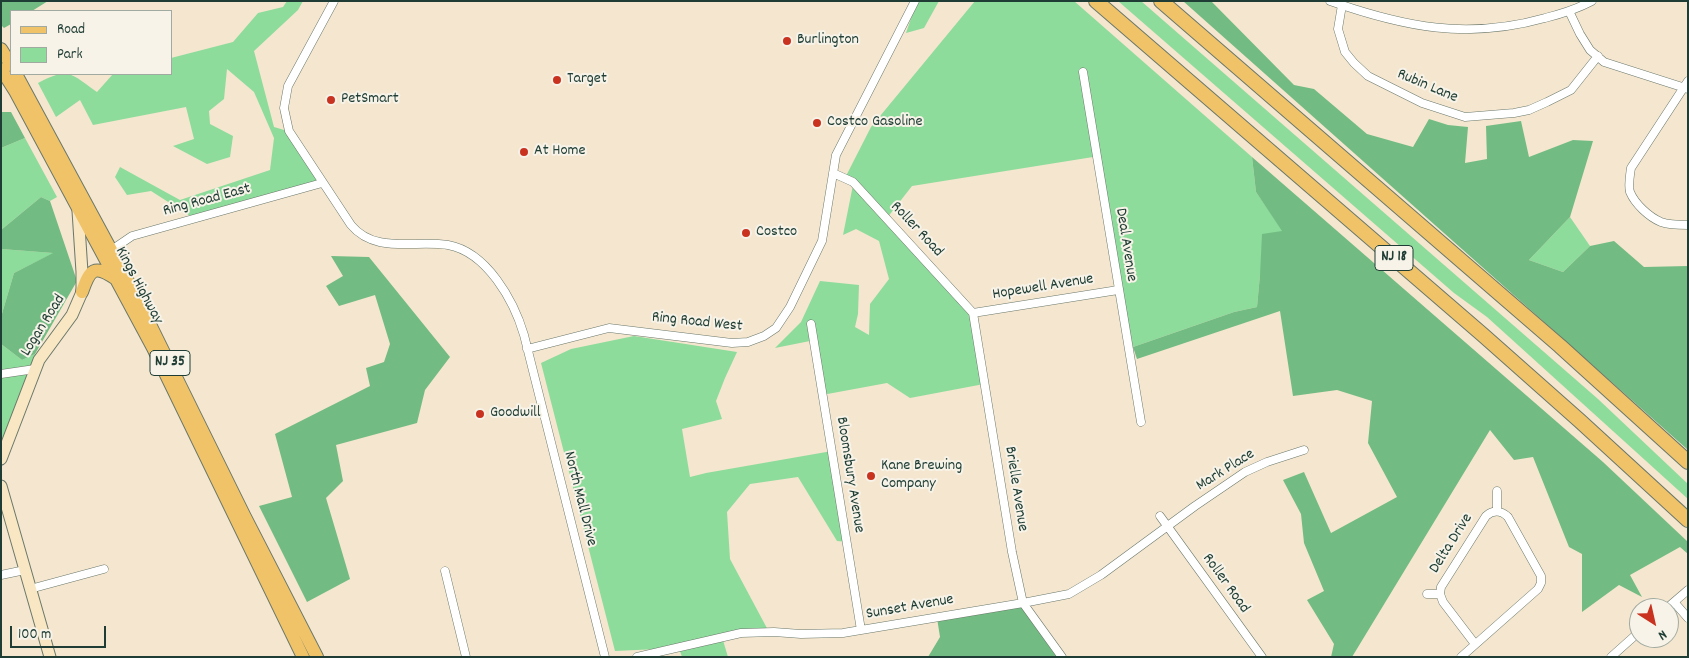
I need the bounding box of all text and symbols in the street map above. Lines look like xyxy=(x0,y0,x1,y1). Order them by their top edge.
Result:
legend xyxy=(10,10,172,75)
text: Road xyxy=(57,19,85,41)
place label: Burlington xyxy=(797,31,859,51)
marker: Burlington xyxy=(781,35,793,47)
text: Park xyxy=(57,44,83,66)
street label: Rubin Lane xyxy=(1394,66,1460,108)
place label: Target xyxy=(567,70,607,90)
marker: Target xyxy=(551,74,563,86)
place label: PetSmart xyxy=(341,90,399,110)
marker: PetSmart xyxy=(325,94,337,106)
place label: Costco Gasoline xyxy=(827,113,922,133)
marker: Costco Gasoline xyxy=(811,117,823,129)
place label: At Home xyxy=(534,142,586,162)
marker: At Home xyxy=(518,146,530,158)
street label: Ring Road East xyxy=(161,180,253,222)
street label: Roller Road xyxy=(885,198,947,262)
street label: Deal Avenue xyxy=(1110,207,1140,283)
place label: Costco xyxy=(756,223,797,243)
marker: Costco xyxy=(740,227,752,239)
street label: Kings Highway xyxy=(110,244,166,328)
road number: NJ 18 xyxy=(1375,246,1413,270)
street label: Hopewell Avenue xyxy=(991,271,1095,305)
street label: Logan Road xyxy=(18,292,70,360)
street label: Ring Road West xyxy=(651,309,743,337)
road number: NJ 35 xyxy=(150,350,190,376)
place label: Goodwill xyxy=(490,404,541,424)
marker: Goodwill xyxy=(474,408,486,420)
street label: Bloomsbury Avenue xyxy=(830,416,868,534)
street label: Brielle Avenue xyxy=(999,445,1031,533)
street label: Mark Place xyxy=(1193,446,1259,496)
street label: North Mall Drive xyxy=(558,450,600,548)
place label: Kane Brewing Company xyxy=(881,457,962,495)
marker: Kane Brewing Company xyxy=(865,470,877,482)
street label: Delta Drive xyxy=(1426,510,1478,578)
street label: Roller Road xyxy=(1197,550,1253,618)
street label: Sunset Avenue xyxy=(865,591,955,625)
north arrow xyxy=(1629,598,1679,648)
scale bar xyxy=(12,616,109,648)
text: 100 m xyxy=(18,624,51,646)
text: N xyxy=(1653,624,1671,645)

